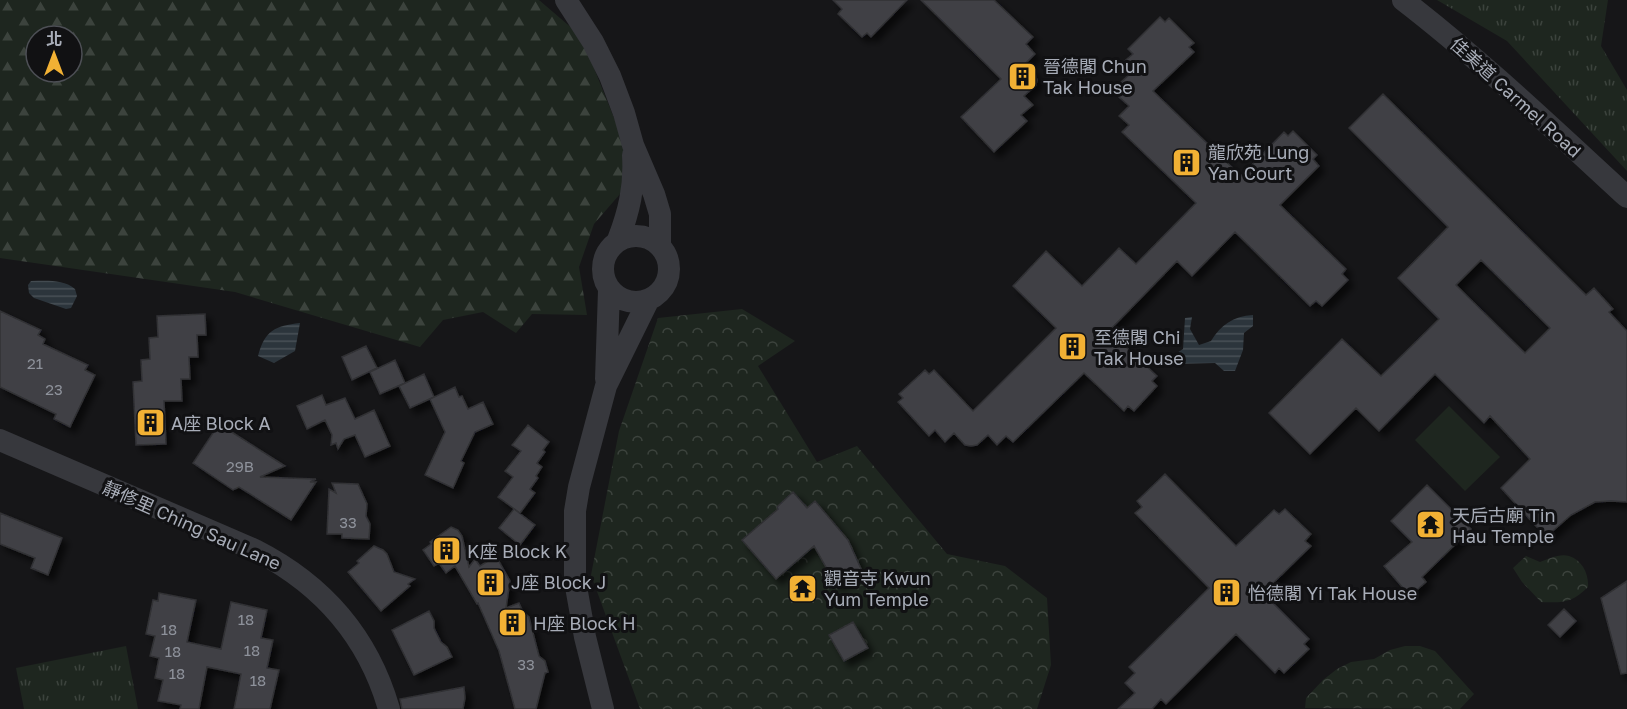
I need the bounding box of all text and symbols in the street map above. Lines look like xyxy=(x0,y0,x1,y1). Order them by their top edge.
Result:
north arrow xyxy=(24,24,84,84)
text: 北 xyxy=(46,29,62,49)
street label: 佳美道 Carmel Road xyxy=(1446,32,1586,162)
place label: 晉德閣 Chun Tak House xyxy=(1043,55,1147,98)
building icon: 晉德閣 Chun Tak House xyxy=(1006,60,1038,92)
place label: 龍欣苑 Lung Yan Court xyxy=(1208,141,1309,184)
building icon: 龍欣苑 Lung Yan Court xyxy=(1171,146,1203,178)
place label: 至德閣 Chi Tak House xyxy=(1094,326,1184,369)
building icon: 至德閣 Chi Tak House xyxy=(1057,331,1089,363)
house number: 21 xyxy=(27,354,43,372)
house number: 23 xyxy=(45,380,63,398)
building icon: A座 Block A xyxy=(134,407,166,439)
place label: A座 Block A xyxy=(171,412,271,434)
house number: 29B xyxy=(226,457,254,475)
street label: 靜修里 Ching Sau Lane xyxy=(100,476,284,574)
place label: 天后古廟 Tin Hau Temple xyxy=(1452,504,1556,547)
temple icon: 天后古廟 Tin Hau Temple xyxy=(1415,509,1447,541)
house number: 33 xyxy=(339,513,357,531)
building icon: K座 Block K xyxy=(430,535,462,567)
place label: K座 Block K xyxy=(467,540,567,562)
building icon: J座 Block J xyxy=(474,566,506,598)
place label: 觀音寺 Kwun Yum Temple xyxy=(824,567,931,610)
place label: J座 Block J xyxy=(511,571,606,593)
temple icon: 觀音寺 Kwun Yum Temple xyxy=(787,572,819,604)
building icon: 怡德閣 Yi Tak House xyxy=(1211,577,1243,609)
place label: 怡德閣 Yi Tak House xyxy=(1248,582,1417,604)
building icon: H座 Block H xyxy=(496,607,528,639)
house number: 18 xyxy=(238,610,254,628)
place label: H座 Block H xyxy=(533,612,636,634)
house number: 18 xyxy=(161,620,177,638)
house number: 18 xyxy=(244,641,260,659)
house number: 18 xyxy=(165,642,181,660)
house number: 33 xyxy=(517,655,535,673)
house number: 18 xyxy=(169,664,185,682)
house number: 18 xyxy=(250,671,266,689)

